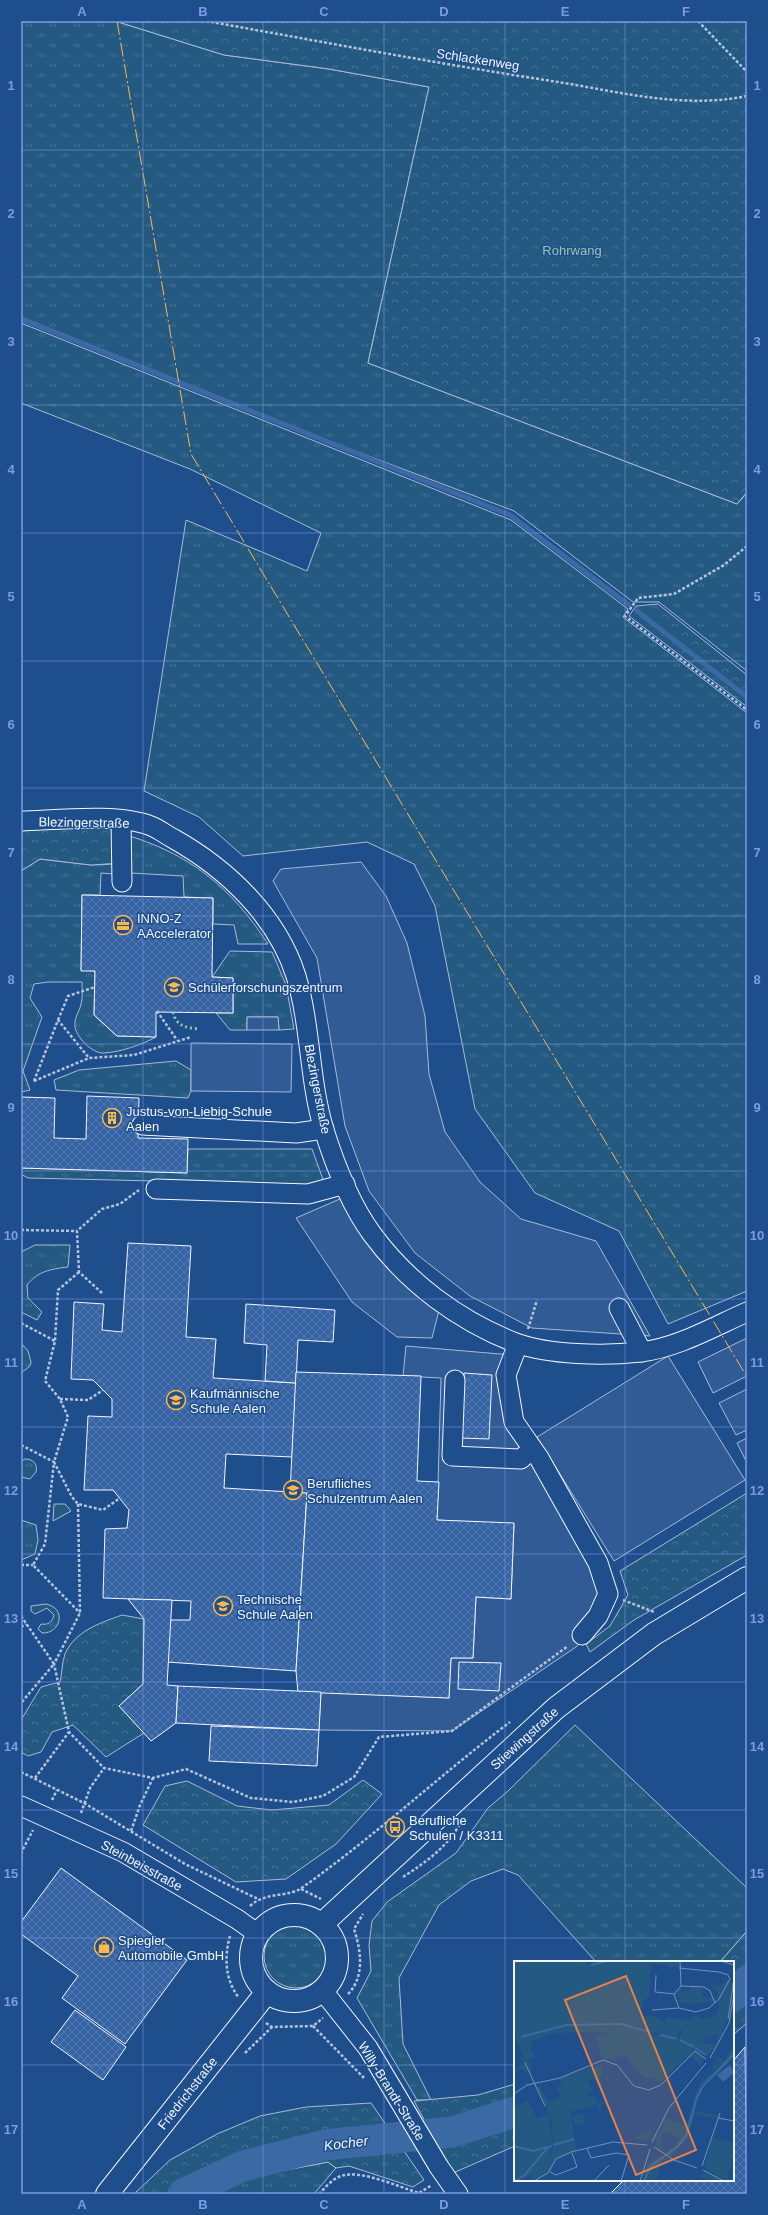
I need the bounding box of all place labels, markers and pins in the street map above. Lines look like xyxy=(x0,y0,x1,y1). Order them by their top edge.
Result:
place label: INNO-Z AAccelerator xyxy=(137,911,212,941)
office icon: INNO-Z AAccelerator xyxy=(112,914,134,936)
school or university icon: Schülerforschungszentrum xyxy=(163,976,185,998)
place label: Schülerforschungszentrum xyxy=(188,980,343,995)
place label: Justus-von-Liebig-Schule Aalen xyxy=(126,1104,272,1134)
building icon: Justus-von-Liebig-Schule Aalen xyxy=(101,1107,123,1129)
place label: Kaufmännische Schule Aalen xyxy=(190,1386,280,1416)
school or university icon: Kaufmännische Schule Aalen xyxy=(165,1389,187,1411)
place label: Berufliches Schulzentrum Aalen xyxy=(307,1476,423,1506)
school or university icon: Berufliches Schulzentrum Aalen xyxy=(282,1479,304,1501)
place label: Technische Schule Aalen xyxy=(237,1592,313,1622)
school or university icon: Technische Schule Aalen xyxy=(212,1595,234,1617)
place label: Berufliche Schulen / K3311 xyxy=(409,1813,503,1843)
bus stop icon: Berufliche Schulen / K3311 xyxy=(384,1816,406,1838)
place label: Spiegler Automobile GmbH xyxy=(118,1933,224,1963)
shop icon: Spiegler Automobile GmbH xyxy=(93,1936,115,1958)

